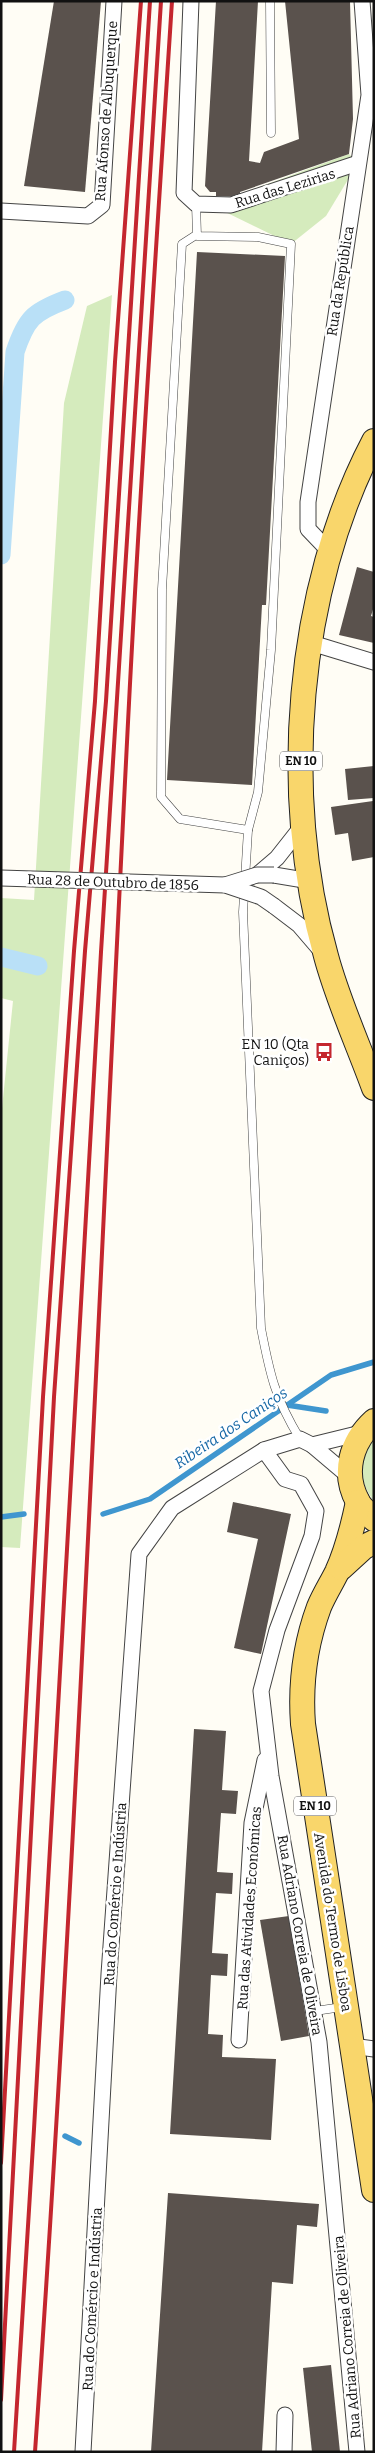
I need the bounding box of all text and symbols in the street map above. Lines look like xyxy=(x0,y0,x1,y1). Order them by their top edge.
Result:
street label: Rua Afonso de Albuquerque xyxy=(92,20,121,202)
street label: Rua das Lezirias xyxy=(233,165,337,212)
street label: Rua da República xyxy=(323,225,358,337)
road number: EN 10 xyxy=(280,751,322,770)
street label: Rua 28 de Outubro de 1856 xyxy=(27,871,199,894)
place label: EN 10 (Qta Caniços) xyxy=(242,1036,309,1069)
bus stop icon: EN 10 (Qta Caniços) xyxy=(313,1041,335,1063)
water label: Ribeira dos Caniços xyxy=(171,1384,291,1472)
road number: EN 10 xyxy=(294,1796,336,1815)
street label: Rua do Comércio e Indústria xyxy=(101,1802,130,1986)
street label: Rua das Atividades Económicas xyxy=(234,1806,265,2010)
street label: Avenida do Termo de Lisboa xyxy=(310,1831,355,2013)
street label: Rua Adriano Correia de Oliveira xyxy=(273,1833,326,2037)
street label: Rua do Comércio e Indústria xyxy=(79,2207,106,2391)
street label: Rua Adriano Correia de Oliveira xyxy=(330,2235,365,2439)

